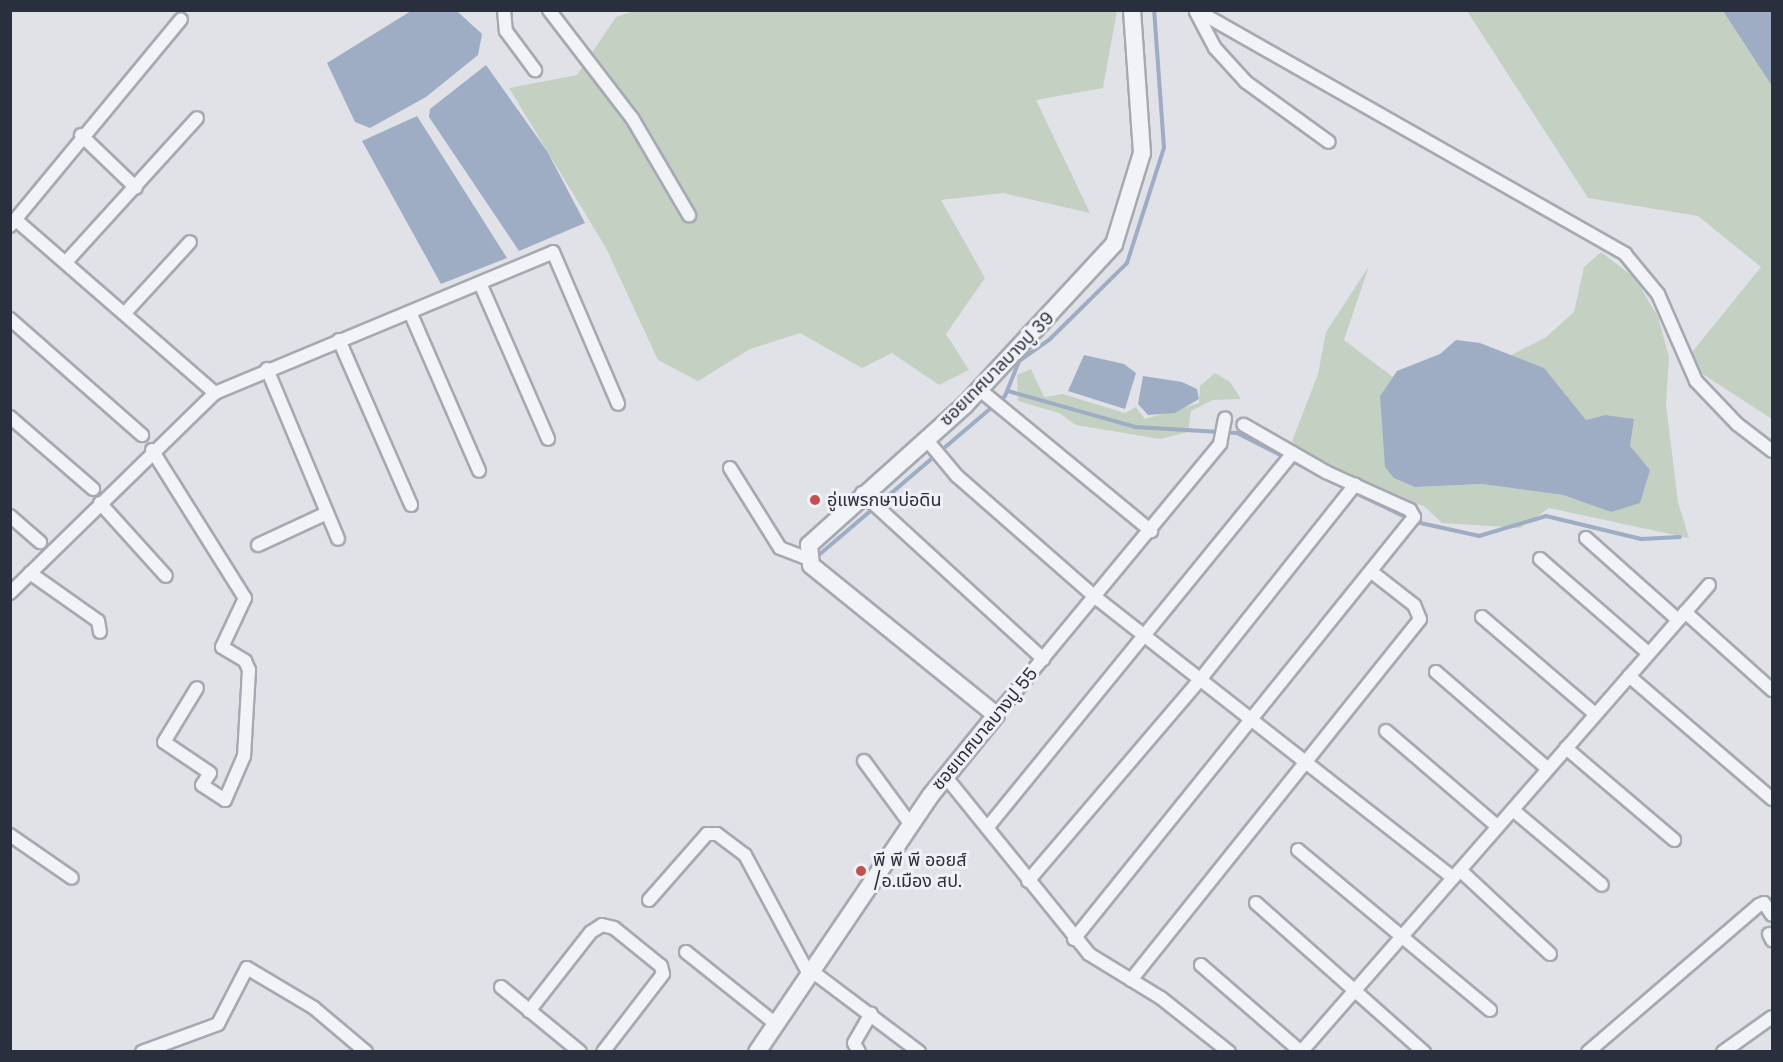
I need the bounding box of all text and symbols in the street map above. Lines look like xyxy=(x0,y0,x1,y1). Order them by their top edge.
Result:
street label: ซอยเทศบาลบางปู 39 xyxy=(935,307,1059,431)
place label: อู่แพรกษาบ่อดิน xyxy=(827,489,941,511)
marker: อู่แพรกษาบ่อดิน xyxy=(808,493,822,507)
street label: ซอยเทศบาลบางปู 55 xyxy=(927,663,1043,795)
place label: พี พี พี ออยส์ /อ.เมือง สป. xyxy=(873,850,967,892)
marker: พี พี พี ออยส์ /อ.เมือง สป. xyxy=(854,864,868,878)

